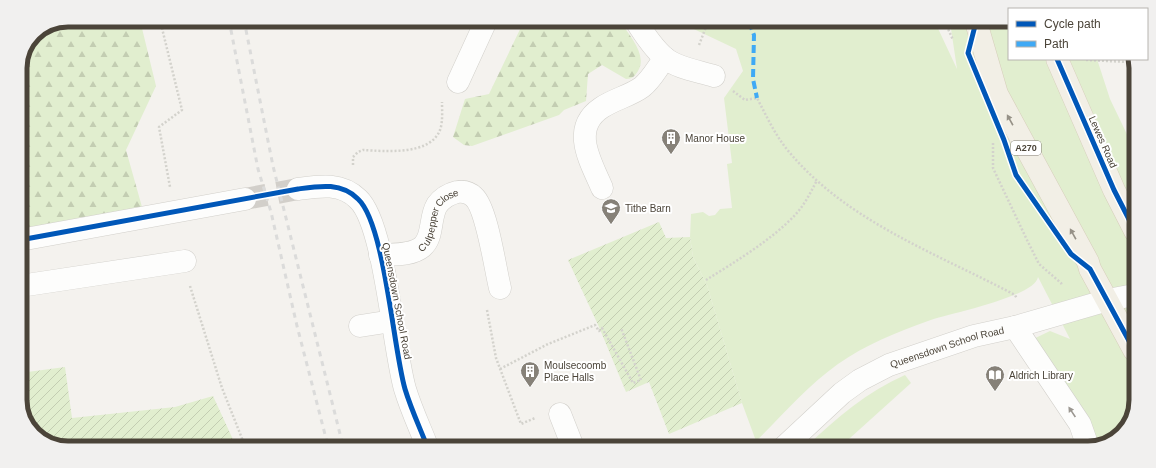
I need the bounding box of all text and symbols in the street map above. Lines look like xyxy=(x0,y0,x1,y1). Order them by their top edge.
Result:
legend xyxy=(1008,8,1148,60)
text: Cycle path xyxy=(1044,17,1101,31)
text: Path xyxy=(1044,37,1069,51)
one-way arrow xyxy=(1007,114,1014,125)
street label: Lewes Road xyxy=(1087,114,1119,170)
building icon: Manor House xyxy=(660,127,682,155)
place label: Manor House xyxy=(685,133,745,144)
road number: A270 xyxy=(1011,141,1041,155)
street label: Culpepper Close xyxy=(416,186,460,254)
school or university icon: Tithe Barn xyxy=(600,197,622,225)
place label: Tithe Barn xyxy=(625,203,671,214)
one-way arrow xyxy=(1070,228,1076,239)
street label: Queensdown School Road xyxy=(380,242,414,360)
street label: Queensdown School Road xyxy=(889,324,1005,370)
building icon: Moulsecoomb Place Halls xyxy=(519,360,541,388)
place label: Moulsecoomb Place Halls xyxy=(544,360,607,383)
library icon: Aldrich Library xyxy=(984,364,1006,392)
place label: Aldrich Library xyxy=(1009,370,1073,381)
one-way arrow xyxy=(1068,407,1076,418)

